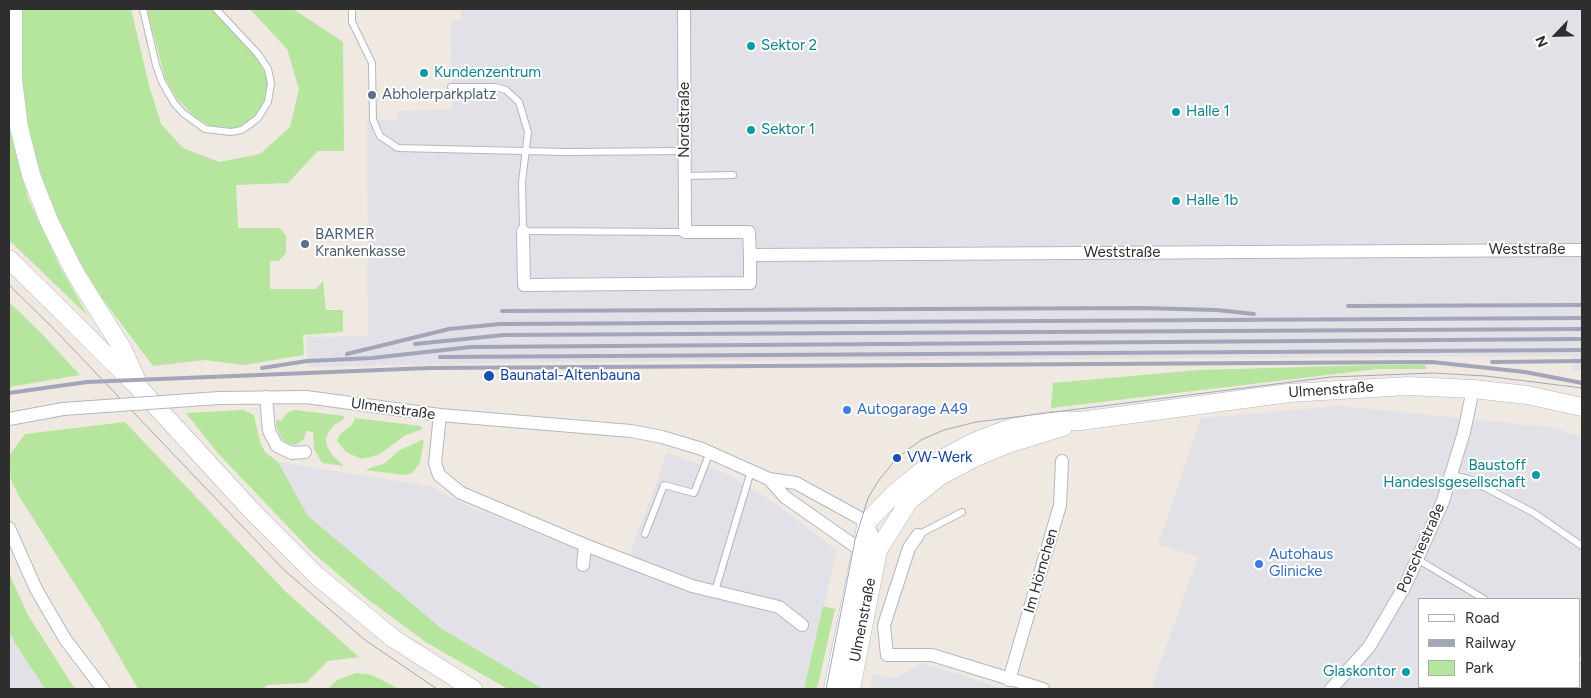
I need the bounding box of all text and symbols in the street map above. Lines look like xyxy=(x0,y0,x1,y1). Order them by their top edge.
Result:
north arrow xyxy=(1531,10,1581,60)
text: N xyxy=(1532,33,1552,50)
place label: Sektor 2 xyxy=(761,37,817,55)
marker: Sektor 2 xyxy=(745,40,757,52)
place label: Kundenzentrum xyxy=(434,64,541,82)
marker: Kundenzentrum xyxy=(418,67,430,79)
street label: Nordstraße xyxy=(676,82,694,158)
place label: Abholerparkplatz xyxy=(382,86,496,104)
marker: Abholerparkplatz xyxy=(366,89,378,101)
place label: Halle 1 xyxy=(1186,103,1230,121)
marker: Halle 1 xyxy=(1170,106,1182,118)
place label: Sektor 1 xyxy=(761,121,815,139)
marker: Sektor 1 xyxy=(745,124,757,136)
place label: Halle 1b xyxy=(1186,192,1238,210)
marker: Halle 1b xyxy=(1170,195,1182,207)
place label: BARMER Krankenkasse xyxy=(315,226,406,261)
marker: BARMER Krankenkasse xyxy=(299,238,311,250)
street label: Weststraße xyxy=(1489,241,1565,259)
street label: Weststraße xyxy=(1084,244,1160,262)
place label: Baunatal-Altenbauna xyxy=(500,367,641,385)
marker: Baunatal-Altenbauna xyxy=(482,369,496,383)
street label: Ulmenstraße xyxy=(1288,378,1374,402)
street label: Ulmenstraße xyxy=(350,394,436,424)
place label: Autogarage A49 xyxy=(857,401,968,419)
marker: Autogarage A49 xyxy=(841,404,853,416)
place label: VW-Werk xyxy=(907,449,972,467)
marker: VW-Werk xyxy=(891,452,903,464)
place label: Baustoff Handeslsgesellschaft xyxy=(1383,457,1526,492)
marker: Baustoff Handeslsgesellschaft xyxy=(1530,469,1542,481)
street label: Porschestraße xyxy=(1393,500,1449,596)
street label: Im Hörnchen xyxy=(1020,527,1062,615)
place label: Autohaus Glinicke xyxy=(1269,546,1333,581)
marker: Autohaus Glinicke xyxy=(1253,558,1265,570)
street label: Ulmenstraße xyxy=(846,576,880,664)
legend xyxy=(1418,598,1581,688)
text: Road xyxy=(1465,609,1500,627)
text: Railway xyxy=(1465,634,1516,652)
text: Park xyxy=(1465,659,1494,677)
place label: Glaskontor xyxy=(1323,663,1396,681)
marker: Glaskontor xyxy=(1400,666,1412,678)

